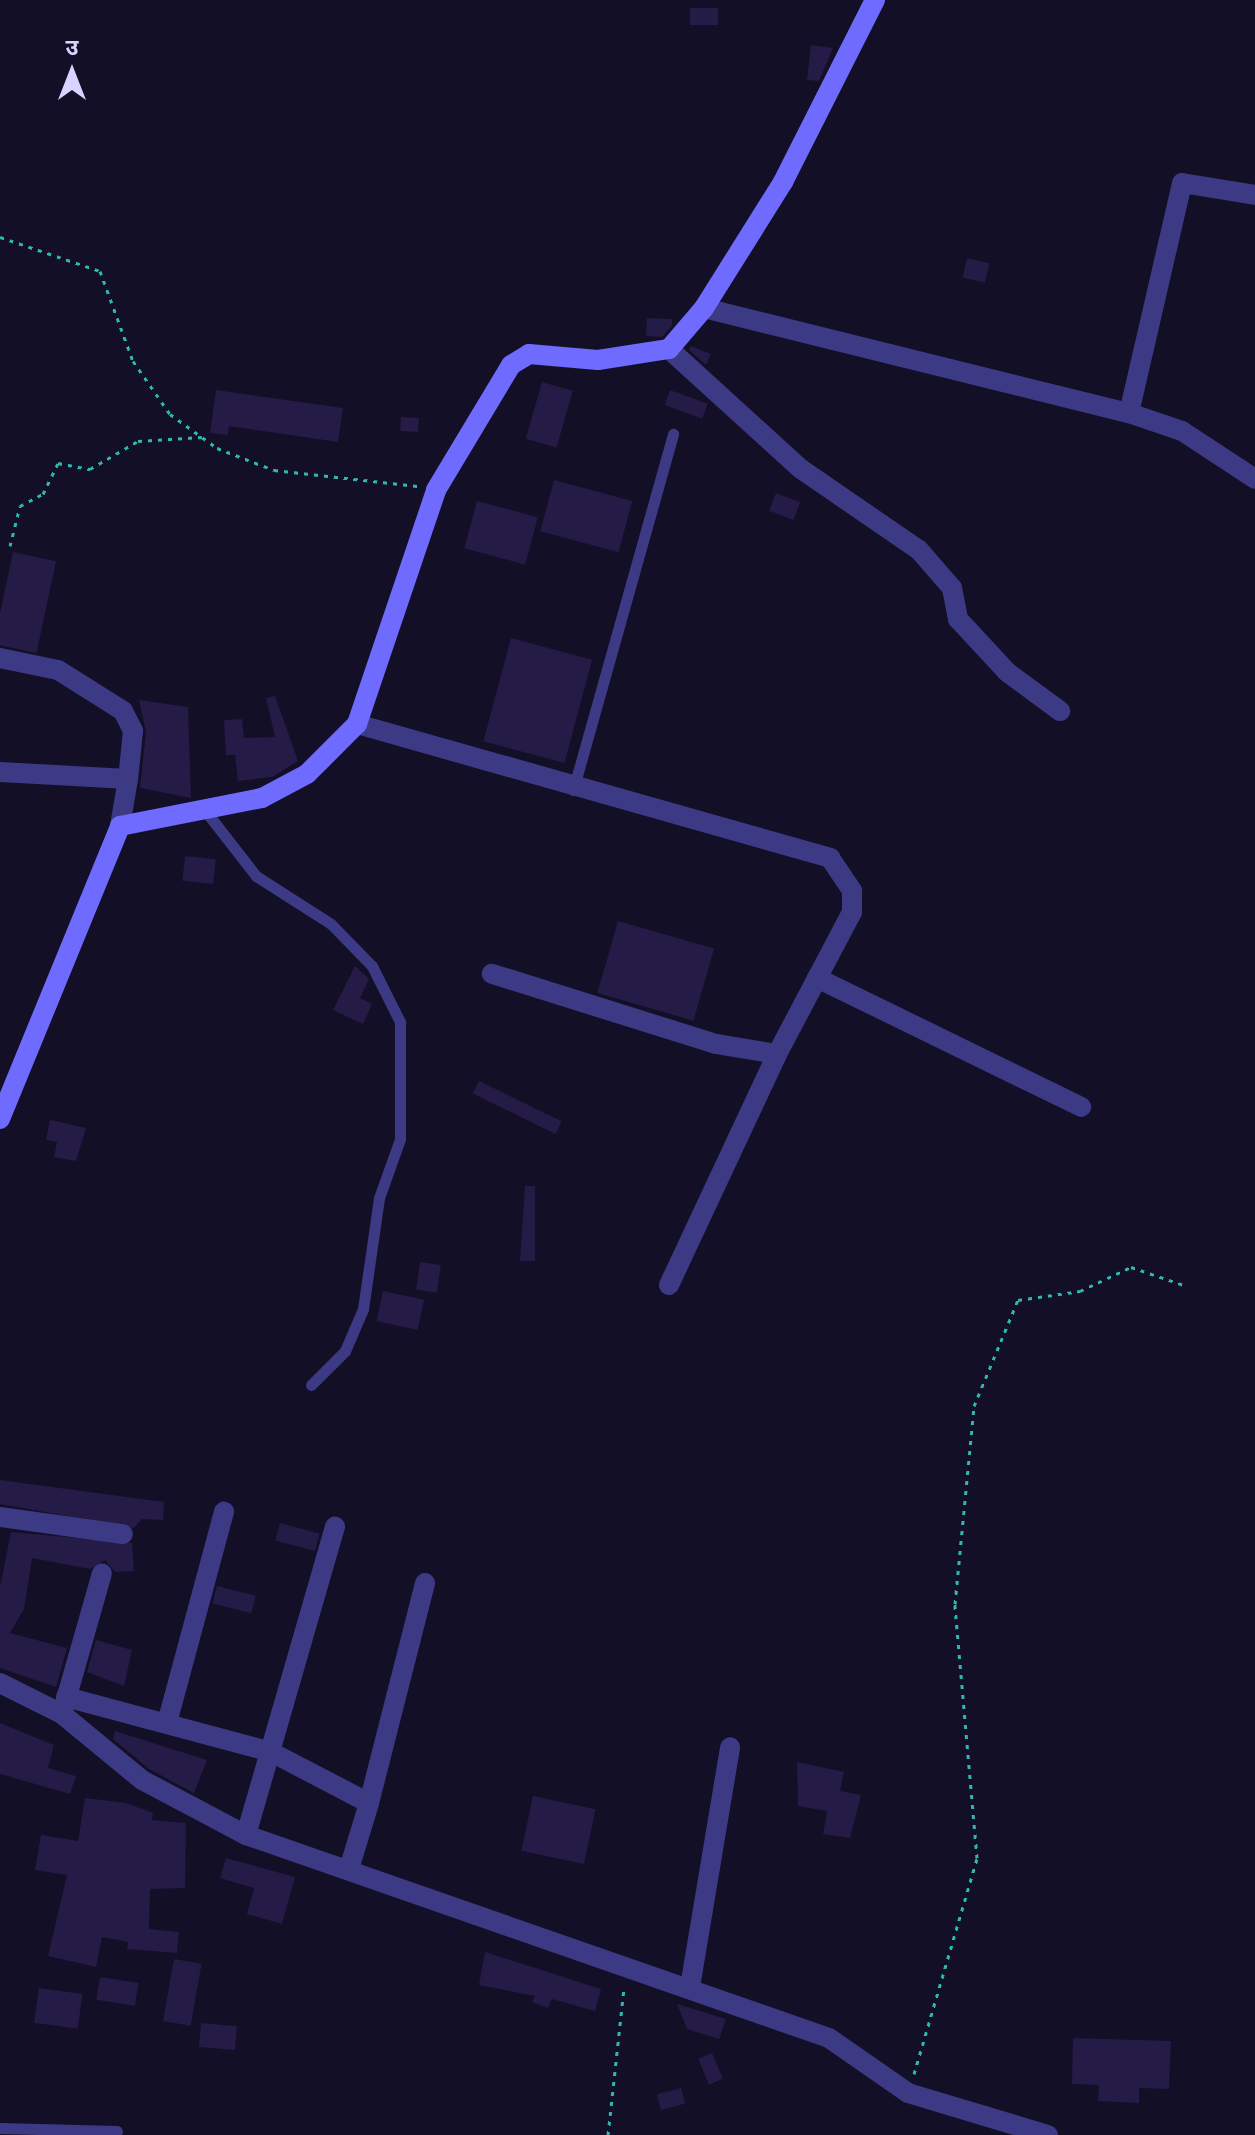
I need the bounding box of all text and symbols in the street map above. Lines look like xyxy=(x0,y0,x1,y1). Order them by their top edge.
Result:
north arrow xyxy=(32,32,112,112)
text: उ xyxy=(66,34,78,61)

